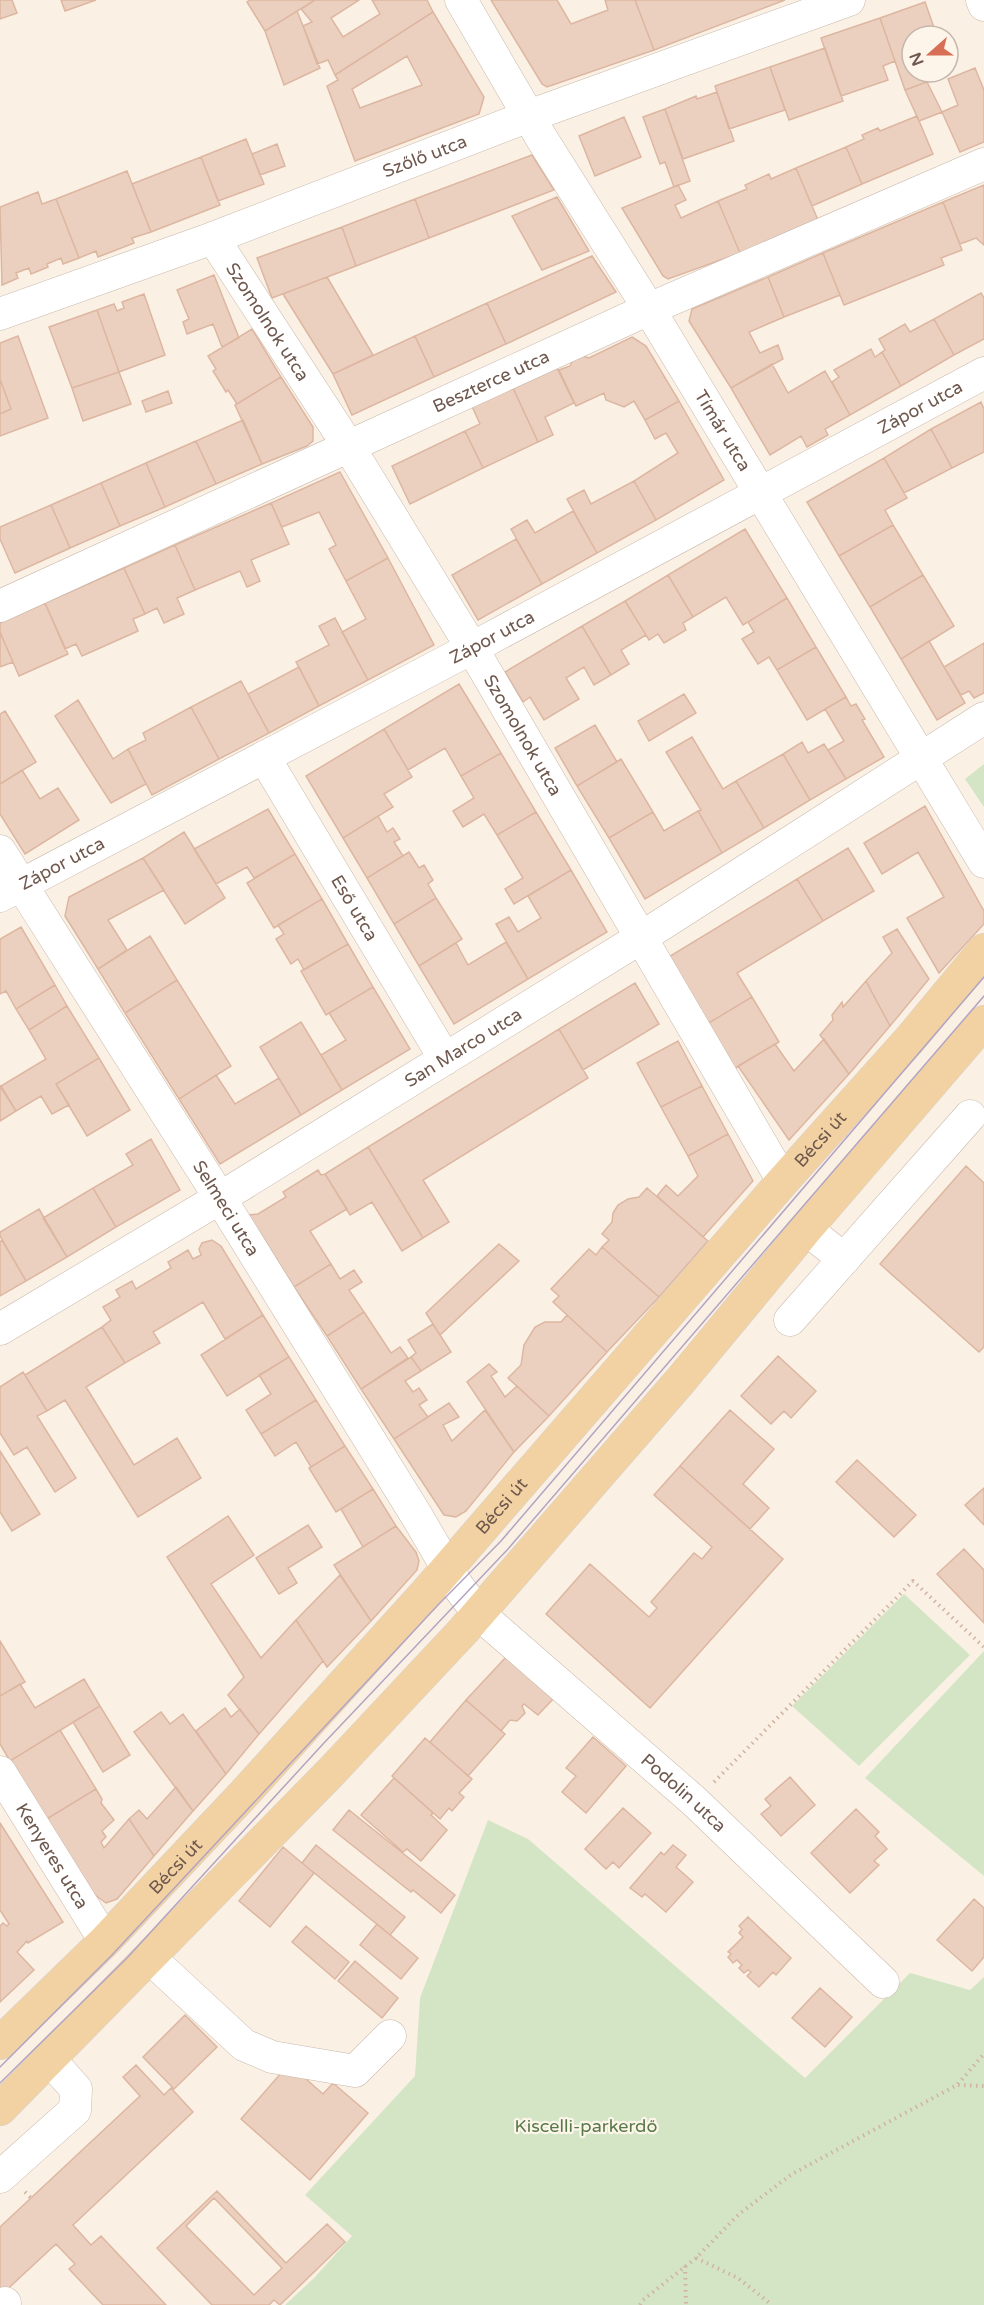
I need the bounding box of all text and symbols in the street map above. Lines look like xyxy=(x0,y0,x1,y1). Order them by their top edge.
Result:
north arrow xyxy=(900,24,960,84)
text: N xyxy=(905,49,929,69)
street label: Szőlő utca xyxy=(379,130,470,183)
street label: Szomolnok utca xyxy=(221,258,314,385)
street label: Beszterce utca xyxy=(429,345,553,417)
street label: Zápor utca xyxy=(874,376,966,439)
street label: Tímár utca xyxy=(690,386,756,475)
street label: Zápor utca xyxy=(446,606,538,669)
street label: Szomolnok utca xyxy=(479,671,567,800)
street label: Zápor utca xyxy=(16,832,108,895)
street label: Eső utca xyxy=(326,871,383,945)
street label: San Marco utca xyxy=(401,1003,526,1092)
street label: Bécsi út xyxy=(790,1107,851,1172)
street label: Selmeci utca xyxy=(188,1156,264,1260)
street label: Bécsi út xyxy=(471,1473,532,1539)
street label: Podolin utca xyxy=(637,1749,731,1837)
street label: Kenyeres utca xyxy=(11,1799,93,1913)
street label: Bécsi út xyxy=(144,1834,207,1899)
park label: Kiscelli-parkerdő xyxy=(515,2115,657,2137)

